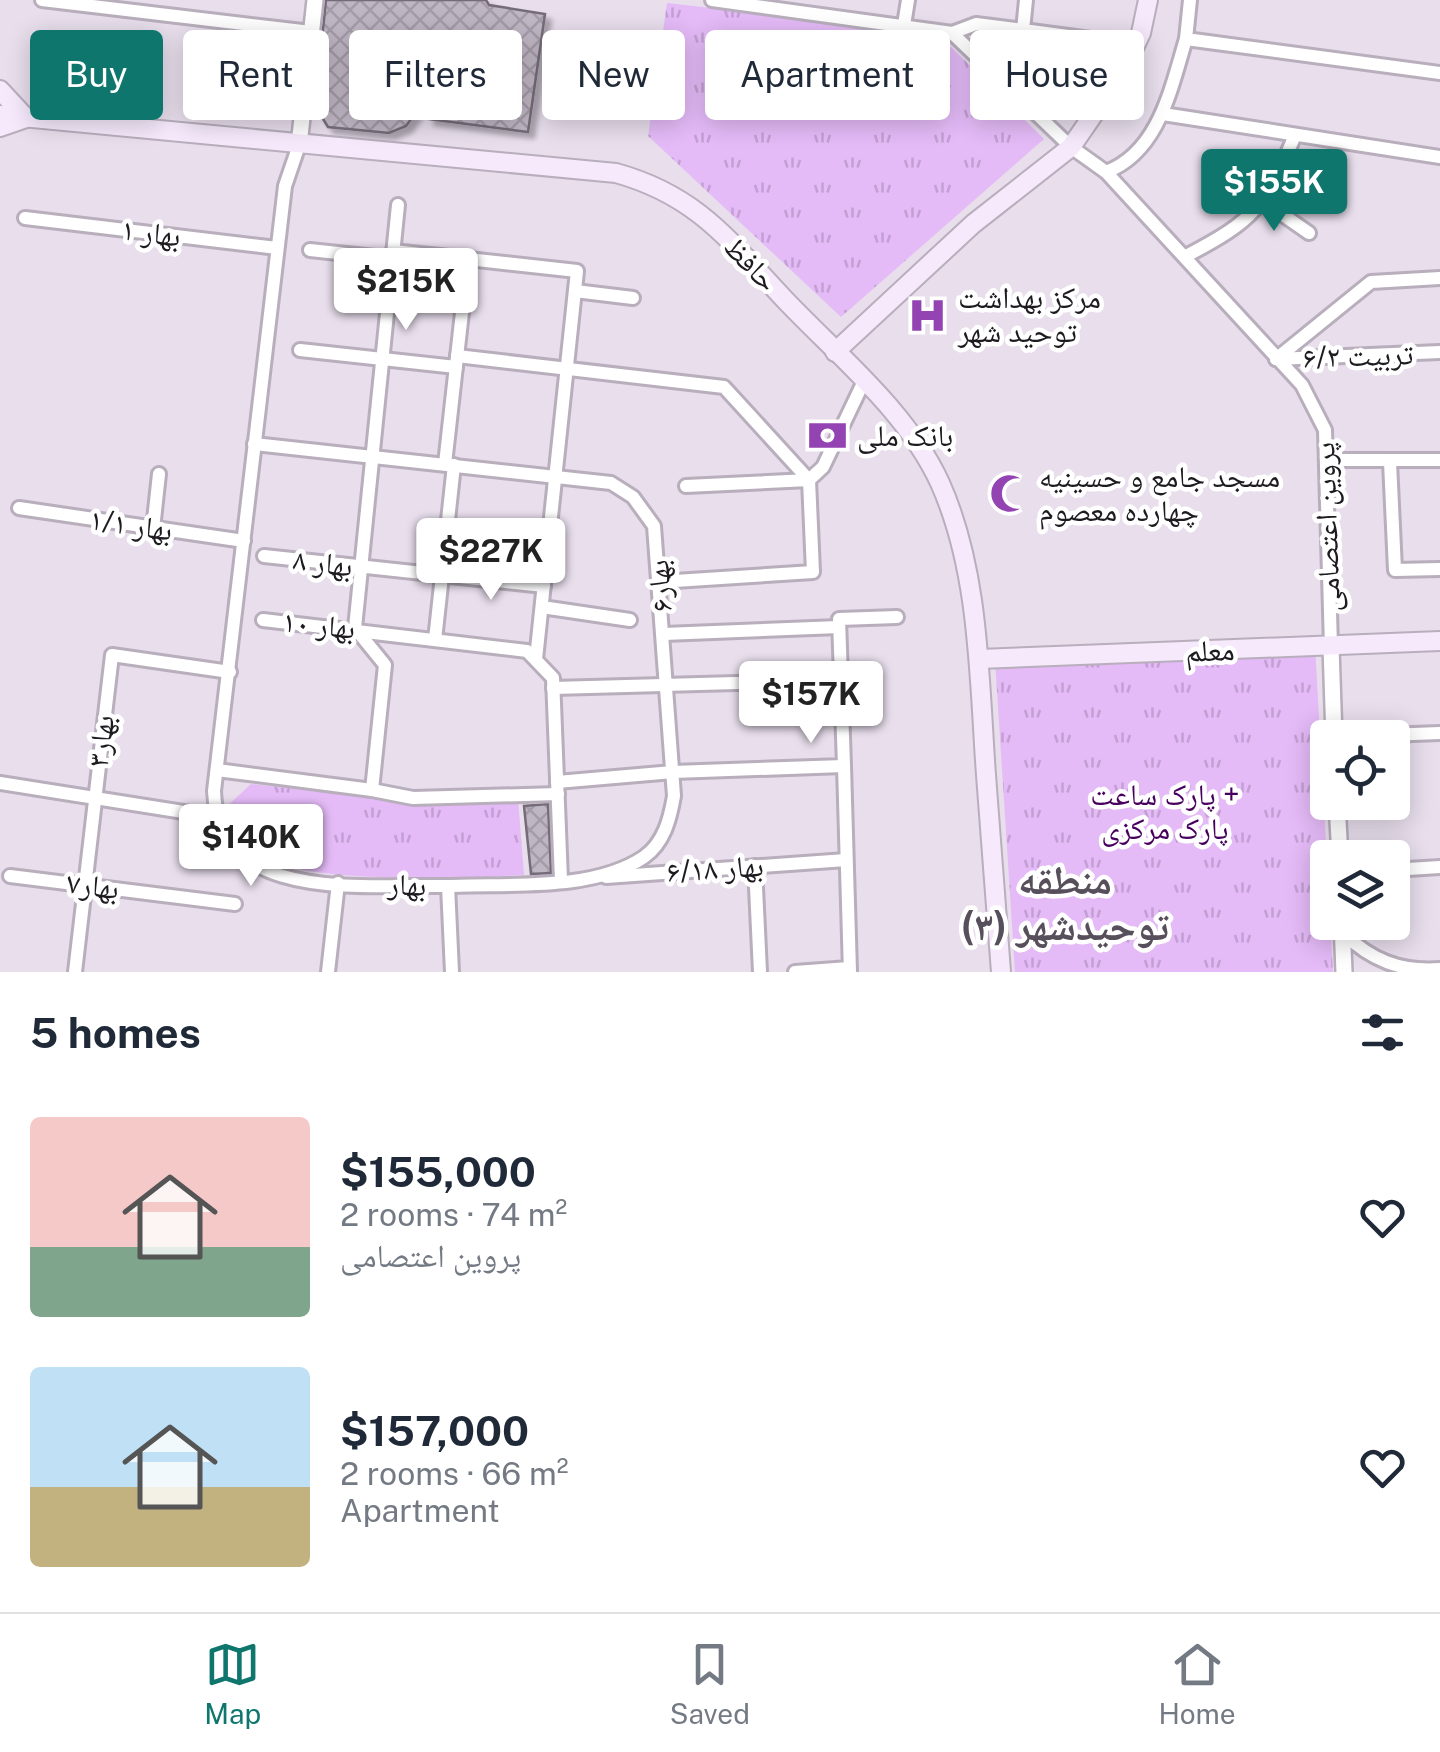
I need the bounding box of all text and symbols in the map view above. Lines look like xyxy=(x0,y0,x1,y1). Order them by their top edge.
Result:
chip: Buy xyxy=(30,30,163,120)
chip: Rent xyxy=(183,30,329,120)
chip: Filters xyxy=(349,30,522,120)
chip: New xyxy=(542,30,685,120)
chip: Apartment xyxy=(705,30,950,120)
chip: House xyxy=(970,30,1144,120)
pin: $155K xyxy=(1204,149,1344,234)
text: $155K xyxy=(1223,163,1325,200)
street label: بهار ۱ xyxy=(119,211,183,254)
street label: حافظ xyxy=(717,228,786,298)
pin: $215K xyxy=(336,248,476,333)
text: $215K xyxy=(356,262,456,299)
place label: مرکز بهداشت توحید شهر xyxy=(957,279,1101,349)
hospital icon: مرکز بهداشت توحید شهر xyxy=(907,294,949,336)
street label: تربیت ۶/۲ xyxy=(1302,335,1414,375)
bank icon: بانک ملی xyxy=(806,415,848,457)
place label: بانک ملی xyxy=(857,417,953,454)
street label: پروین اعتصامی xyxy=(1305,441,1348,613)
place label: مسجد جامع و حسینیه چهارده معصوم xyxy=(1039,458,1280,530)
mosque icon: مسجد جامع و حسینیه چهارده معصوم xyxy=(988,473,1030,515)
street label: بهار ۱/۱ xyxy=(87,500,175,548)
pin: $227K xyxy=(421,518,561,603)
text: $227K xyxy=(438,532,544,569)
street label: بهار ۸ xyxy=(291,541,355,584)
street label: بهار۶ xyxy=(639,558,679,614)
street label: بهار ۱۰ xyxy=(281,602,357,646)
street label: معلم xyxy=(1185,631,1235,672)
pin: $157K xyxy=(741,661,881,746)
text: $157K xyxy=(761,675,861,712)
street label: بهار۳ xyxy=(79,713,121,769)
map controls xyxy=(1310,720,1410,940)
button: locate xyxy=(1310,720,1410,820)
park label: پارک ساعت + پارک مرکزی xyxy=(1090,776,1240,847)
pin: $140K xyxy=(181,804,321,889)
text: $140K xyxy=(201,818,301,855)
button: layers xyxy=(1310,840,1410,940)
street label: بهار ۶/۱۸ xyxy=(665,847,765,889)
district label: منطقه توحیدشهر (۳) xyxy=(961,856,1169,949)
street label: بهار۷ xyxy=(65,864,121,906)
street label: بهار xyxy=(386,865,427,903)
icon: filters xyxy=(1355,1005,1410,1060)
text: 5 homes xyxy=(30,1008,201,1057)
text: $155,000 xyxy=(340,1147,536,1196)
icon: home xyxy=(110,1157,230,1277)
icon: heart xyxy=(1355,1190,1410,1245)
text: 2 rooms · 74 m² xyxy=(340,1196,567,1233)
text: پروین اعتصامی xyxy=(340,1237,521,1274)
text: $157,000 xyxy=(340,1406,529,1455)
icon: home xyxy=(110,1407,230,1527)
icon: heart xyxy=(1355,1440,1410,1495)
text: 2 rooms · 66 m² xyxy=(340,1455,568,1492)
text: Apartment xyxy=(340,1492,500,1529)
tab: Map xyxy=(204,1637,261,1730)
tab: Saved xyxy=(670,1637,750,1730)
tab: Home xyxy=(1158,1637,1236,1730)

